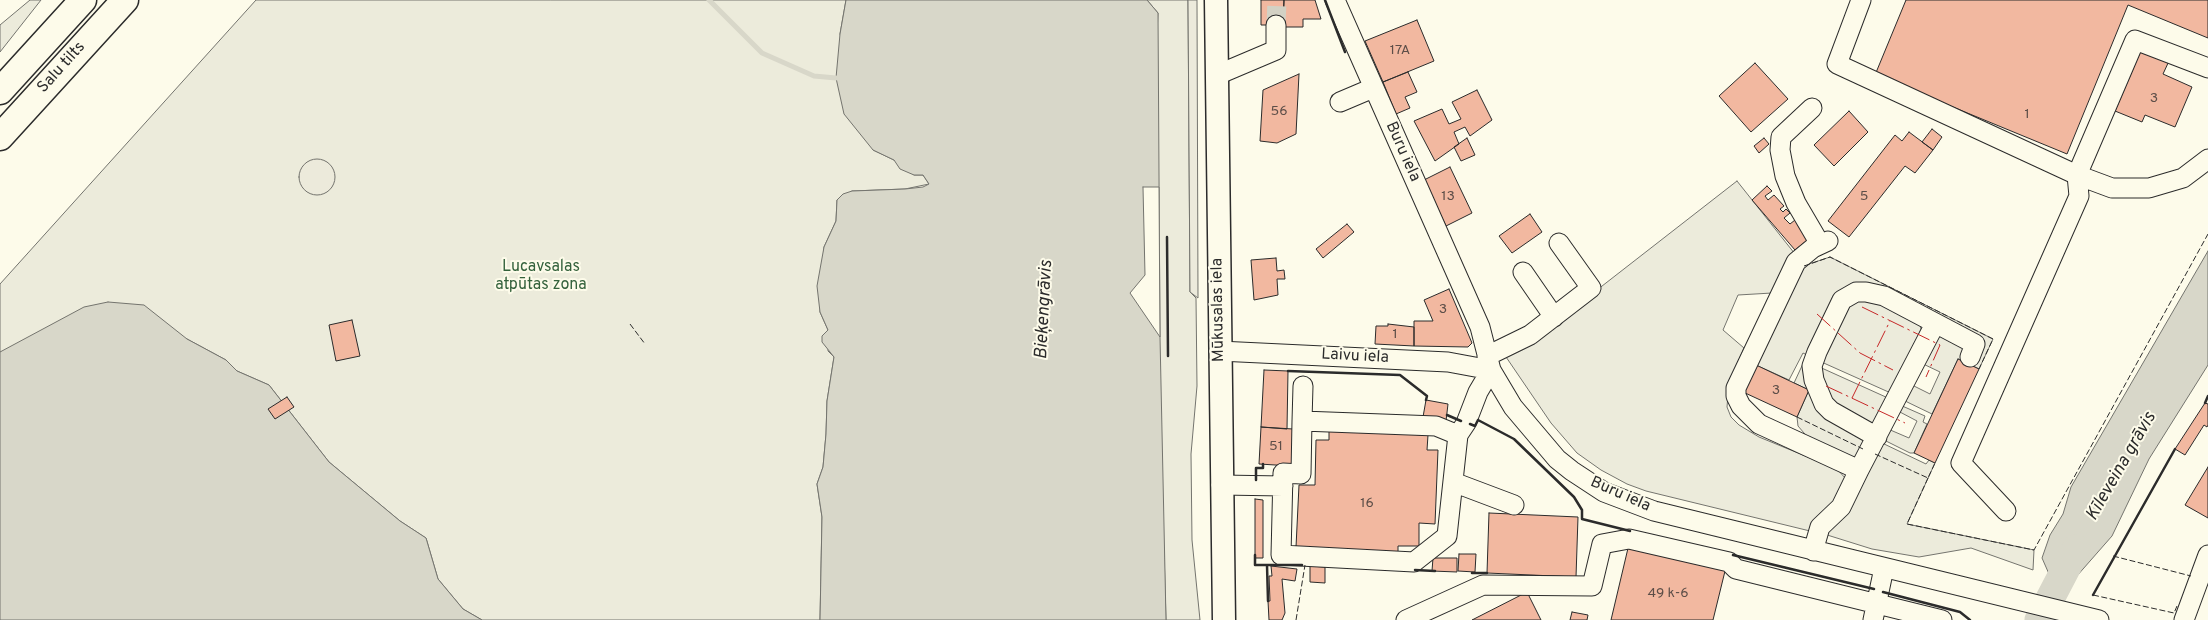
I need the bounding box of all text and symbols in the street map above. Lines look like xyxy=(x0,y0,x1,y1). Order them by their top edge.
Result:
street label: Salu tilts xyxy=(34,38,90,98)
house number: 17A xyxy=(1390,43,1410,59)
house number: 3 xyxy=(2150,91,2158,107)
house number: 56 xyxy=(1270,104,1288,120)
house number: 1 xyxy=(2024,107,2030,123)
street label: Buru iela xyxy=(1380,119,1424,185)
house number: 13 xyxy=(1441,189,1455,205)
house number: 5 xyxy=(1860,189,1868,205)
park label: Lucavsalas atpūtas zona xyxy=(495,258,587,296)
street label: Mūkusalas iela xyxy=(1208,258,1230,362)
water label: Bieķengrāvis xyxy=(1032,260,1058,360)
house number: 3 xyxy=(1439,302,1447,318)
house number: 1 xyxy=(1392,327,1398,343)
street label: Laivu iela xyxy=(1321,346,1389,368)
house number: 3 xyxy=(1772,383,1780,399)
water label: Kīleveina grāvis xyxy=(2082,409,2162,525)
house number: 51 xyxy=(1269,439,1283,455)
street label: Buru iela xyxy=(1587,473,1653,517)
house number: 16 xyxy=(1360,496,1374,512)
house number: 49 k-6 xyxy=(1647,586,1689,602)

